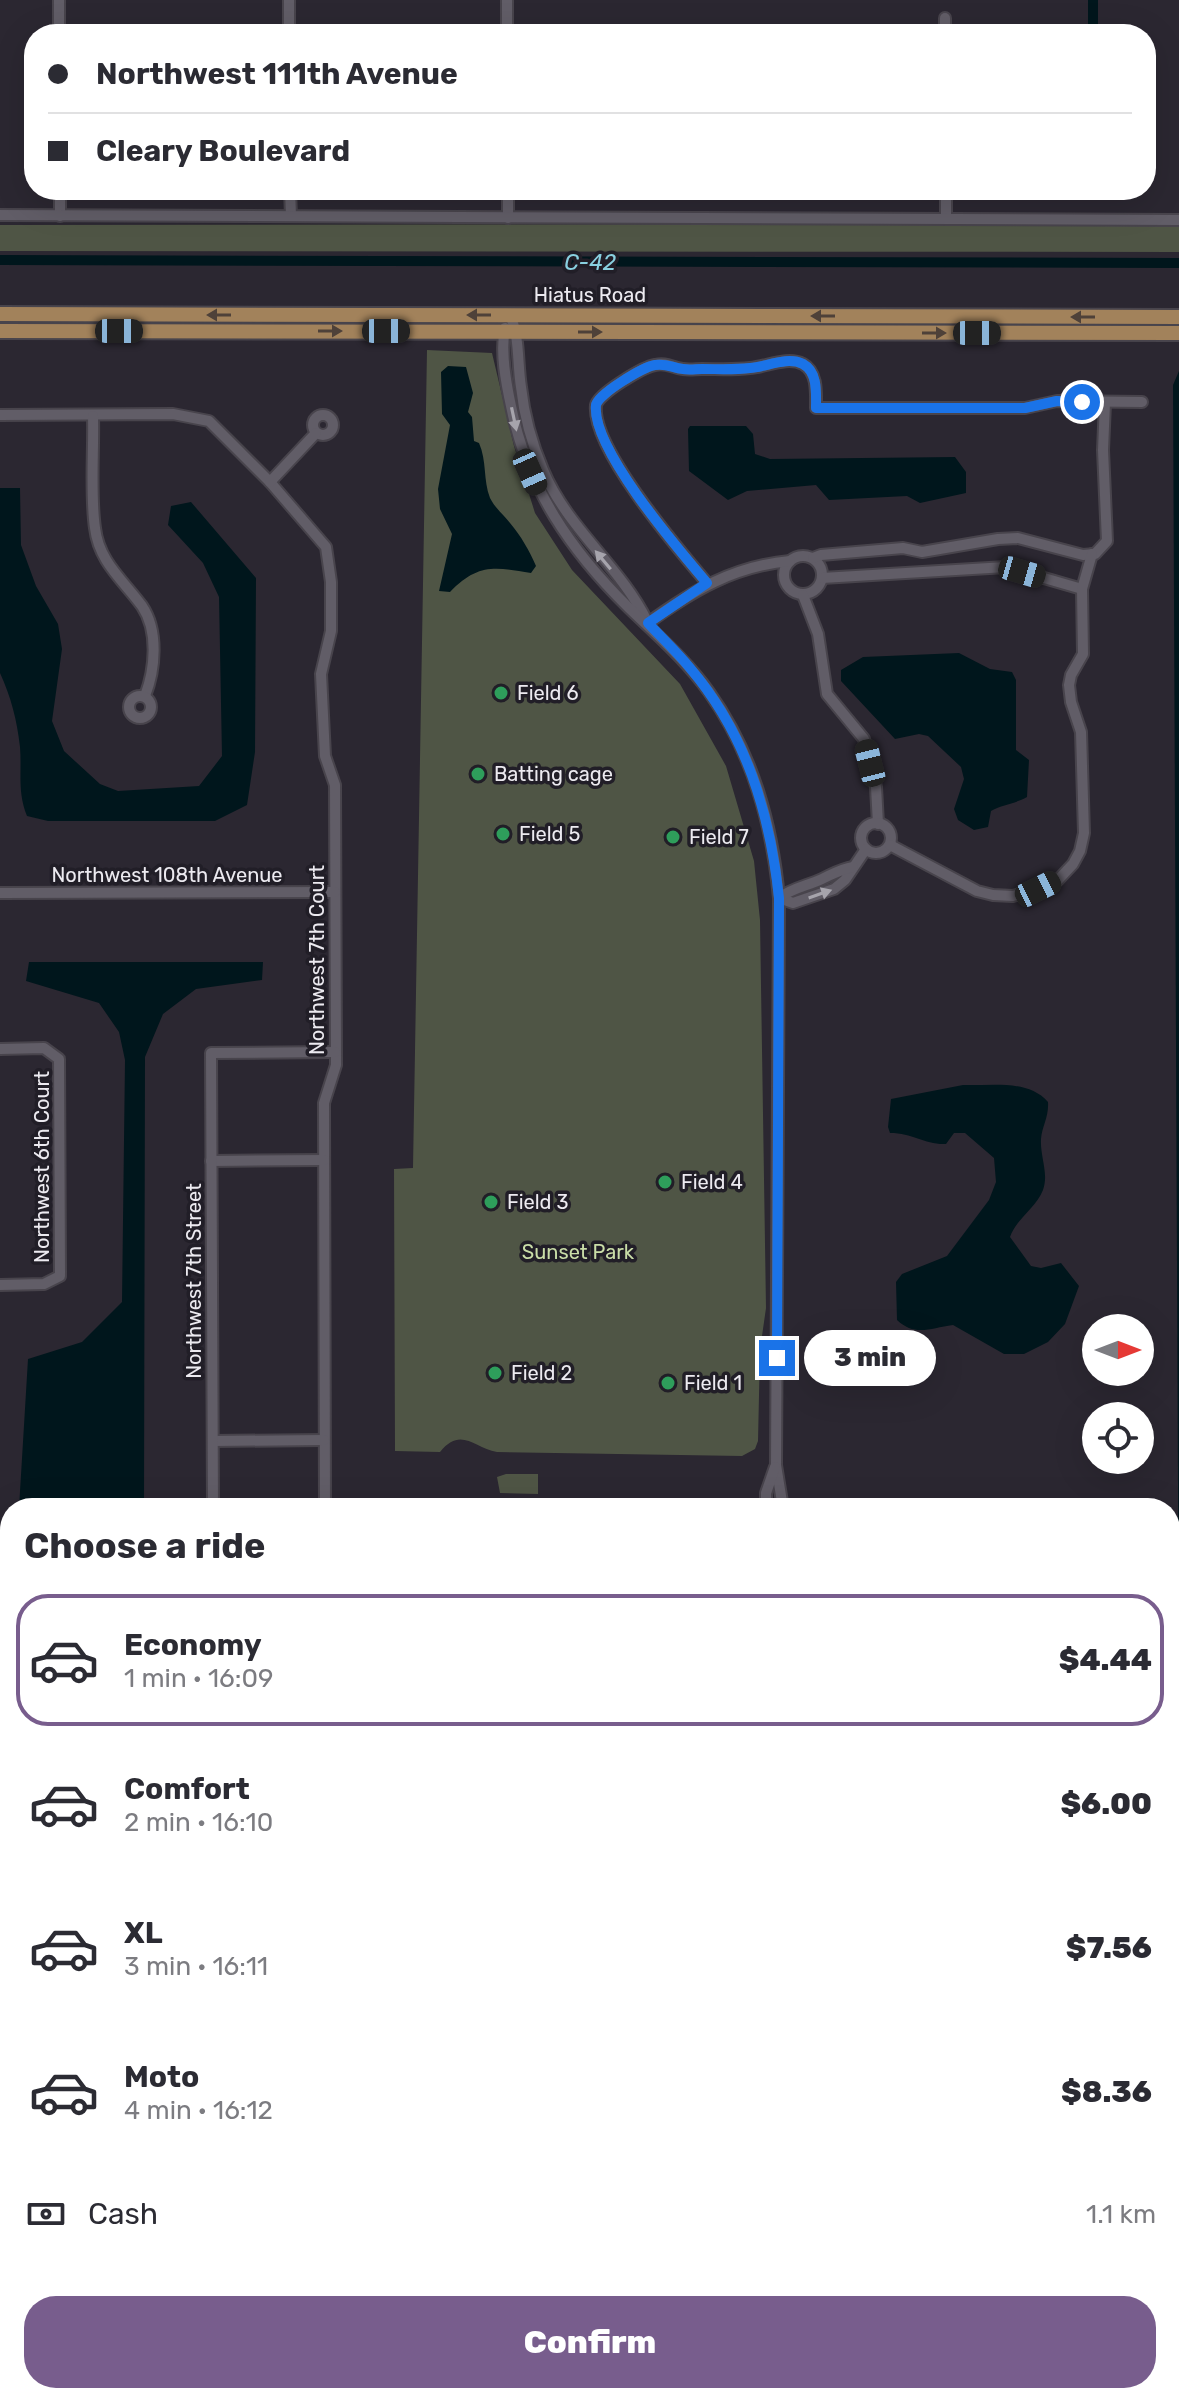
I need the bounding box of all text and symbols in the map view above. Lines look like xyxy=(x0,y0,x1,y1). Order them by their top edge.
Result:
text: Northwest 111th Avenue xyxy=(96,56,458,92)
text: Cleary Boulevard xyxy=(96,133,350,169)
water label: C-42 xyxy=(564,249,617,276)
street label: Hiatus Road xyxy=(534,283,646,307)
one-way arrow xyxy=(206,309,231,321)
one-way arrow xyxy=(466,309,491,321)
one-way arrow xyxy=(810,310,835,322)
one-way arrow xyxy=(1070,311,1095,323)
car xyxy=(95,319,143,343)
car xyxy=(362,319,410,343)
car xyxy=(953,321,1001,345)
one-way arrow xyxy=(318,325,343,337)
one-way arrow xyxy=(578,326,603,338)
one-way arrow xyxy=(922,327,947,339)
route start xyxy=(1064,384,1100,420)
one-way arrow xyxy=(508,406,521,431)
car xyxy=(509,445,551,499)
one-way arrow xyxy=(595,550,612,570)
car xyxy=(996,554,1048,590)
place label: Field 6 xyxy=(517,681,578,705)
marker: Field 6 xyxy=(492,684,510,702)
car xyxy=(853,737,887,789)
place label: Batting cage xyxy=(494,762,613,786)
marker: Batting cage xyxy=(469,765,487,783)
place label: Field 5 xyxy=(519,822,580,846)
marker: Field 5 xyxy=(494,825,512,843)
place label: Field 7 xyxy=(689,825,749,849)
marker: Field 7 xyxy=(664,828,682,846)
street label: Northwest 108th Avenue xyxy=(51,863,283,887)
street label: Northwest 7th Court xyxy=(305,865,329,1055)
car xyxy=(1011,868,1065,910)
one-way arrow xyxy=(809,887,833,899)
street label: Northwest 6th Court xyxy=(30,1071,54,1263)
place label: Field 4 xyxy=(681,1170,743,1194)
marker: Field 4 xyxy=(656,1173,674,1191)
street label: Northwest 7th Street xyxy=(182,1183,206,1379)
place label: Field 3 xyxy=(507,1190,568,1214)
marker: Field 3 xyxy=(482,1193,500,1211)
park label: Sunset Park xyxy=(522,1240,635,1264)
north arrow xyxy=(1082,1314,1154,1386)
map controls xyxy=(1082,1314,1154,1474)
callout: 3 min xyxy=(805,1330,937,1386)
route end xyxy=(759,1340,795,1376)
text: 3 min xyxy=(834,1342,906,1373)
place label: Field 2 xyxy=(511,1361,572,1385)
marker: Field 2 xyxy=(486,1364,504,1382)
place label: Field 1 xyxy=(684,1371,742,1395)
marker: Field 1 xyxy=(659,1374,677,1392)
button: locate xyxy=(1082,1402,1154,1474)
text: Choose a ride xyxy=(24,1524,265,1567)
icon: car xyxy=(28,1624,100,1696)
text: Economy xyxy=(124,1627,262,1663)
text: $4.44 xyxy=(1059,1642,1152,1678)
text: 1 min · 16:09 xyxy=(124,1663,273,1694)
icon: car xyxy=(28,1768,100,1840)
text: Comfort xyxy=(124,1771,250,1807)
text: $6.00 xyxy=(1060,1786,1152,1822)
text: 2 min · 16:10 xyxy=(124,1807,273,1838)
icon: car xyxy=(28,1912,100,1984)
text: XL xyxy=(124,1915,163,1951)
text: $7.56 xyxy=(1066,1930,1152,1966)
text: 3 min · 16:11 xyxy=(124,1951,268,1982)
icon: car xyxy=(28,2056,100,2128)
text: Moto xyxy=(124,2059,199,2095)
text: $8.36 xyxy=(1061,2074,1152,2110)
text: 4 min · 16:12 xyxy=(124,2095,273,2126)
icon: cash xyxy=(24,2192,68,2236)
text: Cash xyxy=(88,2196,158,2232)
text: 1.1 km xyxy=(1086,2199,1156,2230)
button: Confirm xyxy=(24,2296,1156,2388)

